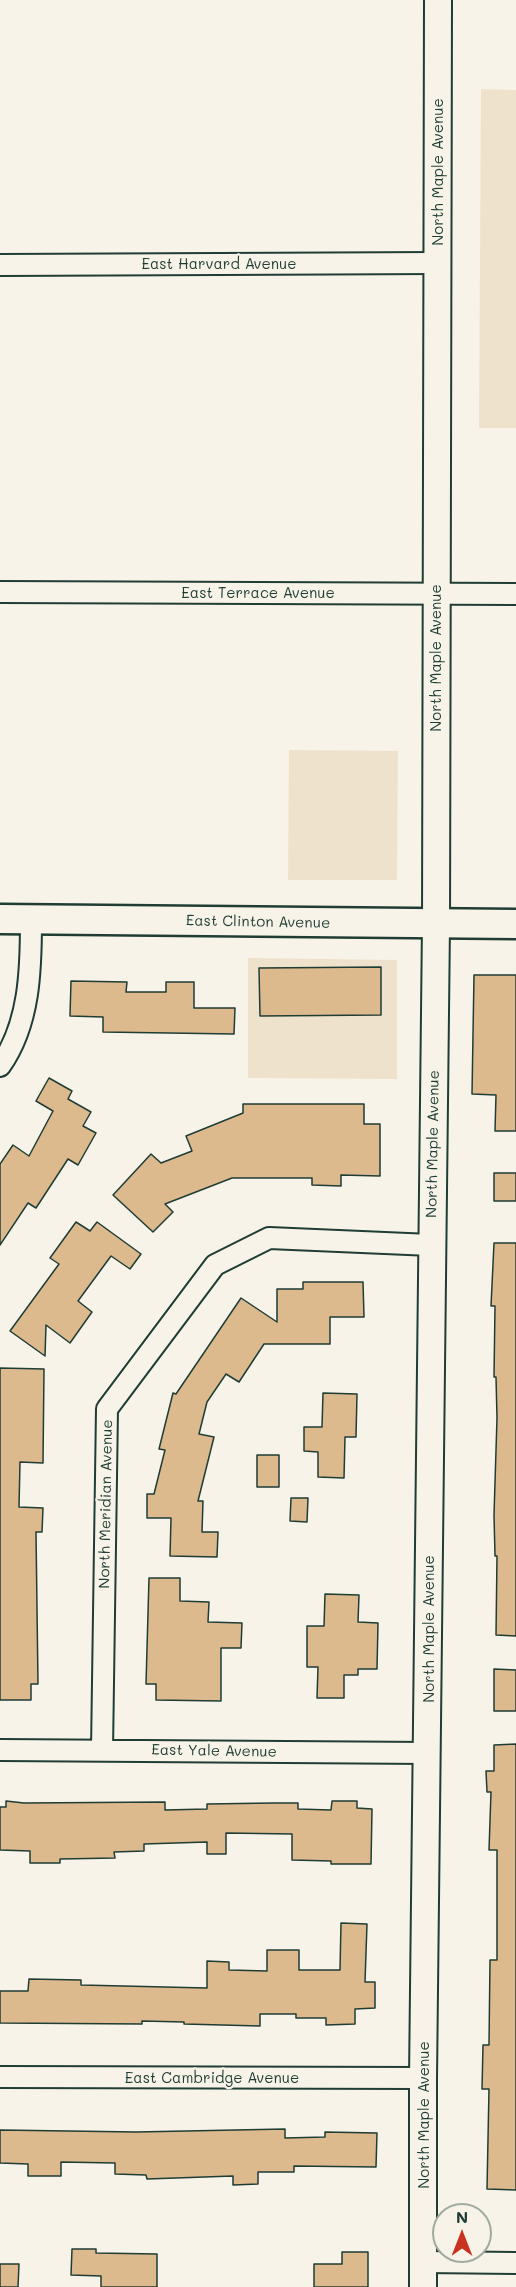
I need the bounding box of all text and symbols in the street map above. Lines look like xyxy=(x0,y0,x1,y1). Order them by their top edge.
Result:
street label: North Maple Avenue xyxy=(429,98,447,246)
street label: East Harvard Avenue xyxy=(141,255,297,273)
street label: East Terrace Avenue xyxy=(181,584,335,602)
street label: North Maple Avenue xyxy=(427,584,445,732)
street label: East Clinton Avenue xyxy=(186,912,330,932)
street label: North Maple Avenue xyxy=(423,1070,443,1218)
street label: North Meridian Avenue xyxy=(96,1419,116,1589)
street label: North Maple Avenue xyxy=(420,1555,438,1703)
street label: East Yale Avenue xyxy=(151,1741,277,1761)
street label: North Maple Avenue xyxy=(415,2041,433,2189)
street label: East Cambridge Avenue xyxy=(125,2069,299,2087)
north arrow xyxy=(432,2203,492,2263)
text: N xyxy=(456,2206,468,2227)

